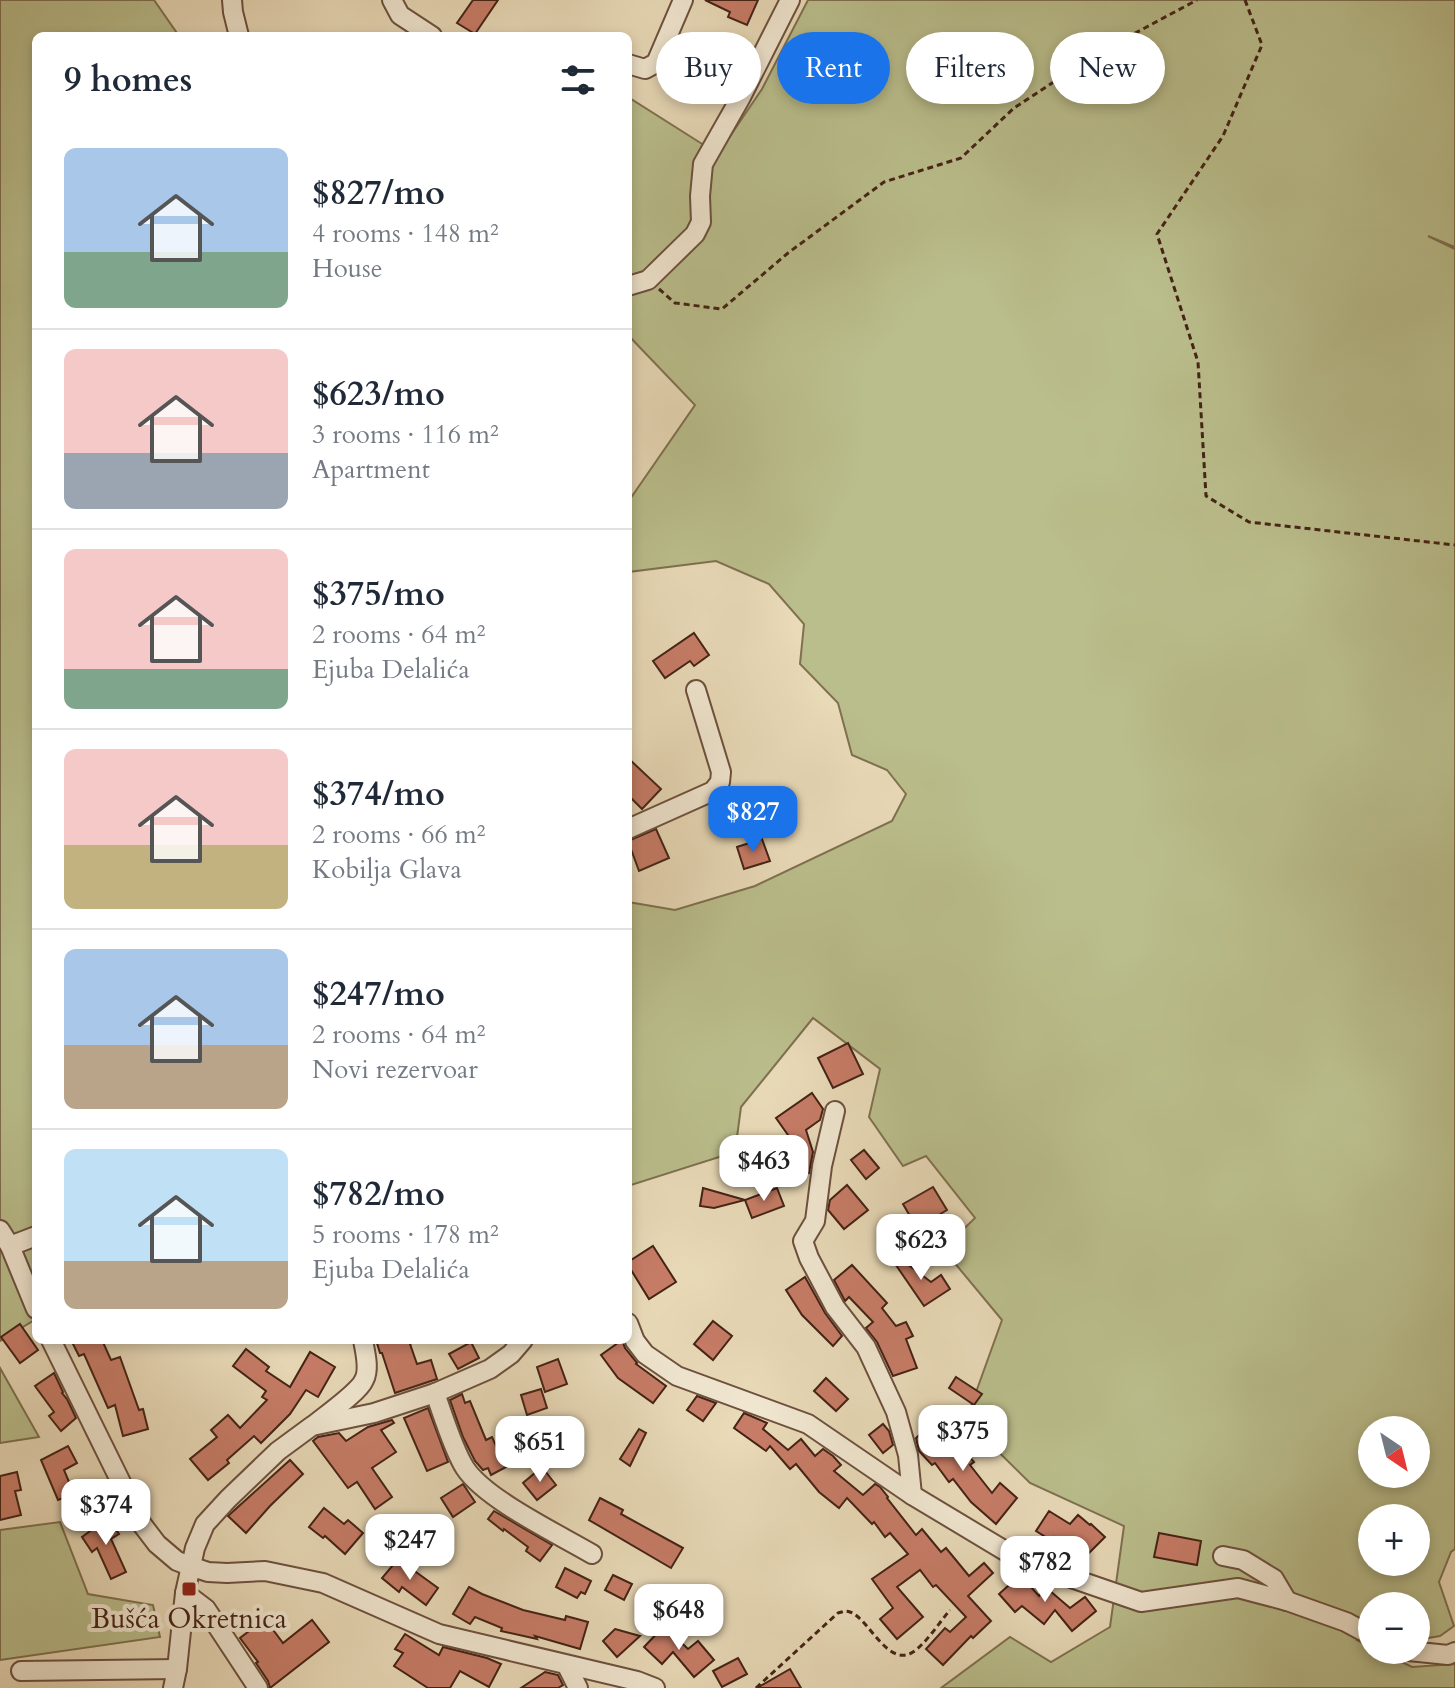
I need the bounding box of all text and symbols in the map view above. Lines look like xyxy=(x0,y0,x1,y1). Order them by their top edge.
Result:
chip: Buy xyxy=(656,32,761,104)
chip: Rent xyxy=(777,32,890,104)
chip: Filters xyxy=(906,32,1034,104)
chip: New xyxy=(1050,32,1165,104)
text: 9 homes xyxy=(64,57,192,103)
icon: filters xyxy=(556,58,600,102)
text: $827/mo xyxy=(312,170,445,216)
icon: home xyxy=(128,180,224,276)
text: 4 rooms · 148 m² xyxy=(312,216,499,251)
text: House xyxy=(312,251,383,286)
text: $623/mo xyxy=(312,371,445,417)
icon: home xyxy=(128,381,224,477)
text: 3 rooms · 116 m² xyxy=(312,417,499,452)
text: Apartment xyxy=(312,452,430,487)
text: $375/mo xyxy=(312,571,445,617)
icon: home xyxy=(128,581,224,677)
text: 2 rooms · 64 m² xyxy=(312,617,485,652)
text: Ejuba Delalića xyxy=(312,652,470,687)
text: $374/mo xyxy=(312,771,445,817)
icon: home xyxy=(128,781,224,877)
pin: $827 xyxy=(706,786,800,854)
text: $827 xyxy=(726,794,780,829)
text: 2 rooms · 66 m² xyxy=(312,817,485,852)
text: Kobilja Glava xyxy=(312,852,462,887)
text: $247/mo xyxy=(312,971,445,1017)
icon: home xyxy=(128,981,224,1077)
text: 2 rooms · 64 m² xyxy=(312,1017,485,1052)
text: Novi rezervoar xyxy=(312,1052,478,1087)
pin: $463 xyxy=(717,1135,811,1203)
text: $463 xyxy=(737,1143,791,1178)
text: $782/mo xyxy=(312,1171,445,1217)
icon: home xyxy=(128,1181,224,1277)
pin: $623 xyxy=(874,1214,968,1282)
text: 5 rooms · 178 m² xyxy=(312,1217,499,1252)
text: $623 xyxy=(894,1222,948,1257)
text: Ejuba Delalića xyxy=(312,1252,470,1287)
pin: $375 xyxy=(916,1405,1010,1473)
text: $375 xyxy=(936,1413,990,1448)
pin: $651 xyxy=(493,1416,587,1484)
north arrow xyxy=(1358,1416,1430,1488)
map controls xyxy=(1358,1416,1430,1664)
text: $651 xyxy=(513,1424,567,1459)
pin: $374 xyxy=(59,1479,153,1547)
text: $374 xyxy=(79,1487,133,1522)
button: + xyxy=(1358,1504,1430,1576)
pin: $247 xyxy=(363,1514,457,1582)
text: $247 xyxy=(383,1522,437,1557)
pin: $782 xyxy=(998,1536,1092,1604)
text: $782 xyxy=(1018,1544,1072,1579)
marker: Bušća Okretnica xyxy=(180,1580,198,1598)
pin: $648 xyxy=(632,1584,726,1652)
text: $648 xyxy=(652,1592,706,1627)
button: − xyxy=(1358,1592,1430,1664)
place label: Bušća Okretnica xyxy=(91,1600,287,1638)

